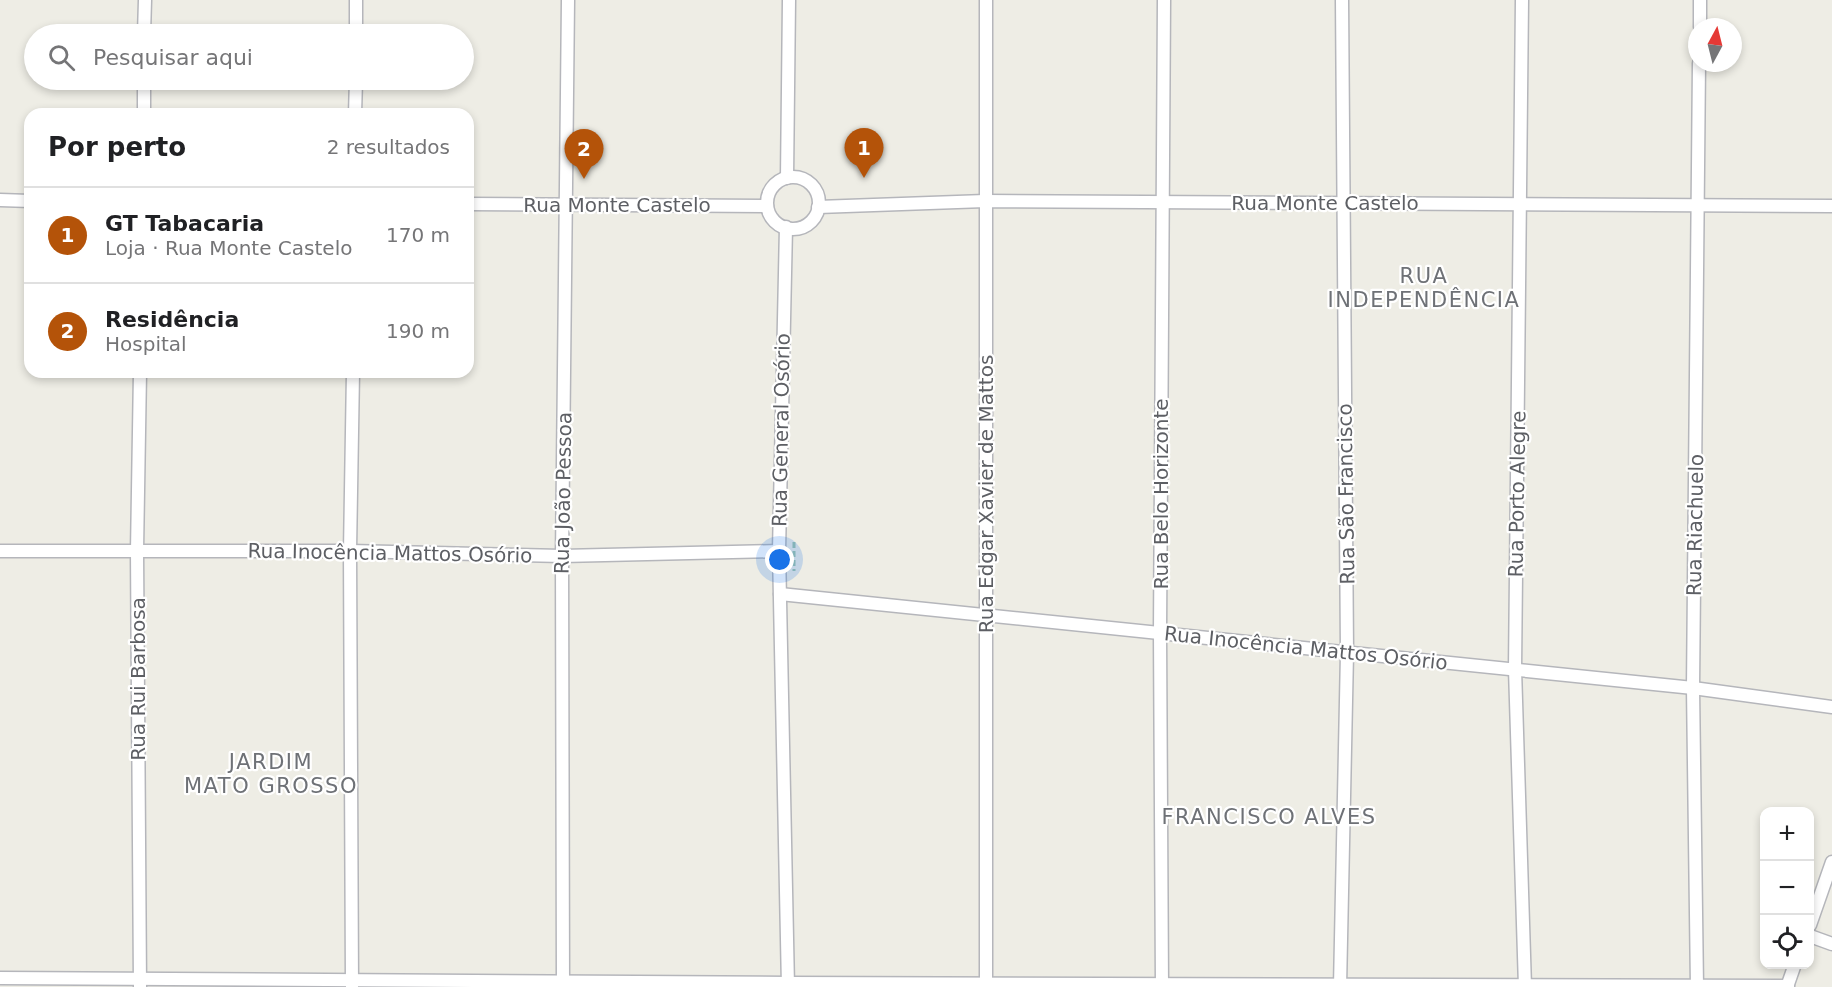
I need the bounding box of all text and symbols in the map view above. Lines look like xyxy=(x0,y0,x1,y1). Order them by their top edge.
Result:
north arrow xyxy=(1688,18,1742,72)
search box xyxy=(24,24,474,90)
icon: search xyxy=(45,41,78,74)
text: Pesquisar aqui xyxy=(93,45,253,70)
pin: 1 xyxy=(844,128,884,178)
pin: 2 xyxy=(564,130,604,179)
text: Por perto xyxy=(48,132,186,162)
text: 2 resultados xyxy=(327,135,450,159)
street label: Rua Monte Castelo xyxy=(1231,191,1419,215)
street label: Rua Monte Castelo xyxy=(523,193,711,217)
text: GT Tabacaria xyxy=(105,211,264,236)
text: 1 xyxy=(61,223,74,247)
text: 170 m xyxy=(386,223,450,247)
text: Loja · Rua Monte Castelo xyxy=(105,236,352,260)
district label: RUA INDEPENDÊNCIA xyxy=(1328,264,1520,312)
text: Residência xyxy=(105,307,239,332)
text: 2 xyxy=(61,319,74,343)
text: 190 m xyxy=(386,319,450,343)
text: Hospital xyxy=(105,332,187,356)
street label: Rua General Osório xyxy=(767,333,795,527)
street label: Rua Edgar Xavier de Mattos xyxy=(974,355,998,633)
street label: Rua Belo Horizonte xyxy=(1149,398,1173,590)
street label: Rua São Francisco xyxy=(1332,403,1360,585)
street label: Rua Porto Alegre xyxy=(1504,410,1530,578)
street label: Rua João Pessoa xyxy=(550,412,576,574)
street label: Rua Riachuelo xyxy=(1682,454,1708,596)
street label: Rua Inocência Mattos Osório xyxy=(247,539,533,567)
your location xyxy=(765,545,794,574)
street label: Rua Rui Barbosa xyxy=(126,597,150,761)
street label: Rua Inocência Mattos Osório xyxy=(1163,621,1449,675)
district label: JARDIM MATO GROSSO xyxy=(184,750,358,798)
district label: FRANCISCO ALVES xyxy=(1161,805,1377,829)
map controls xyxy=(1760,807,1814,969)
button: + xyxy=(1760,807,1814,861)
button: − xyxy=(1760,861,1814,915)
button: locate xyxy=(1760,915,1814,969)

